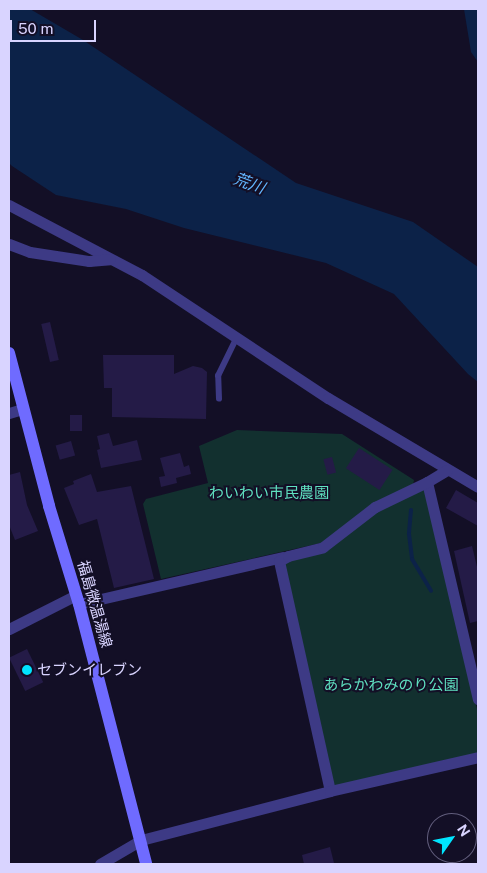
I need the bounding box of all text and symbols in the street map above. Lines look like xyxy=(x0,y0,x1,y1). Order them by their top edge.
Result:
scale bar xyxy=(12,10,99,42)
text: 50 m xyxy=(18,20,53,37)
water label: 荒川 xyxy=(231,170,267,198)
park label: わいわい市民農園 xyxy=(209,484,329,502)
street label: 福島微温湯線 xyxy=(74,558,116,650)
place label: セブンイレブン xyxy=(37,661,142,679)
marker: セブンイレブン xyxy=(21,664,33,676)
park label: あらかわみのり公園 xyxy=(324,676,458,694)
north arrow xyxy=(427,813,477,863)
text: N xyxy=(454,821,473,839)

